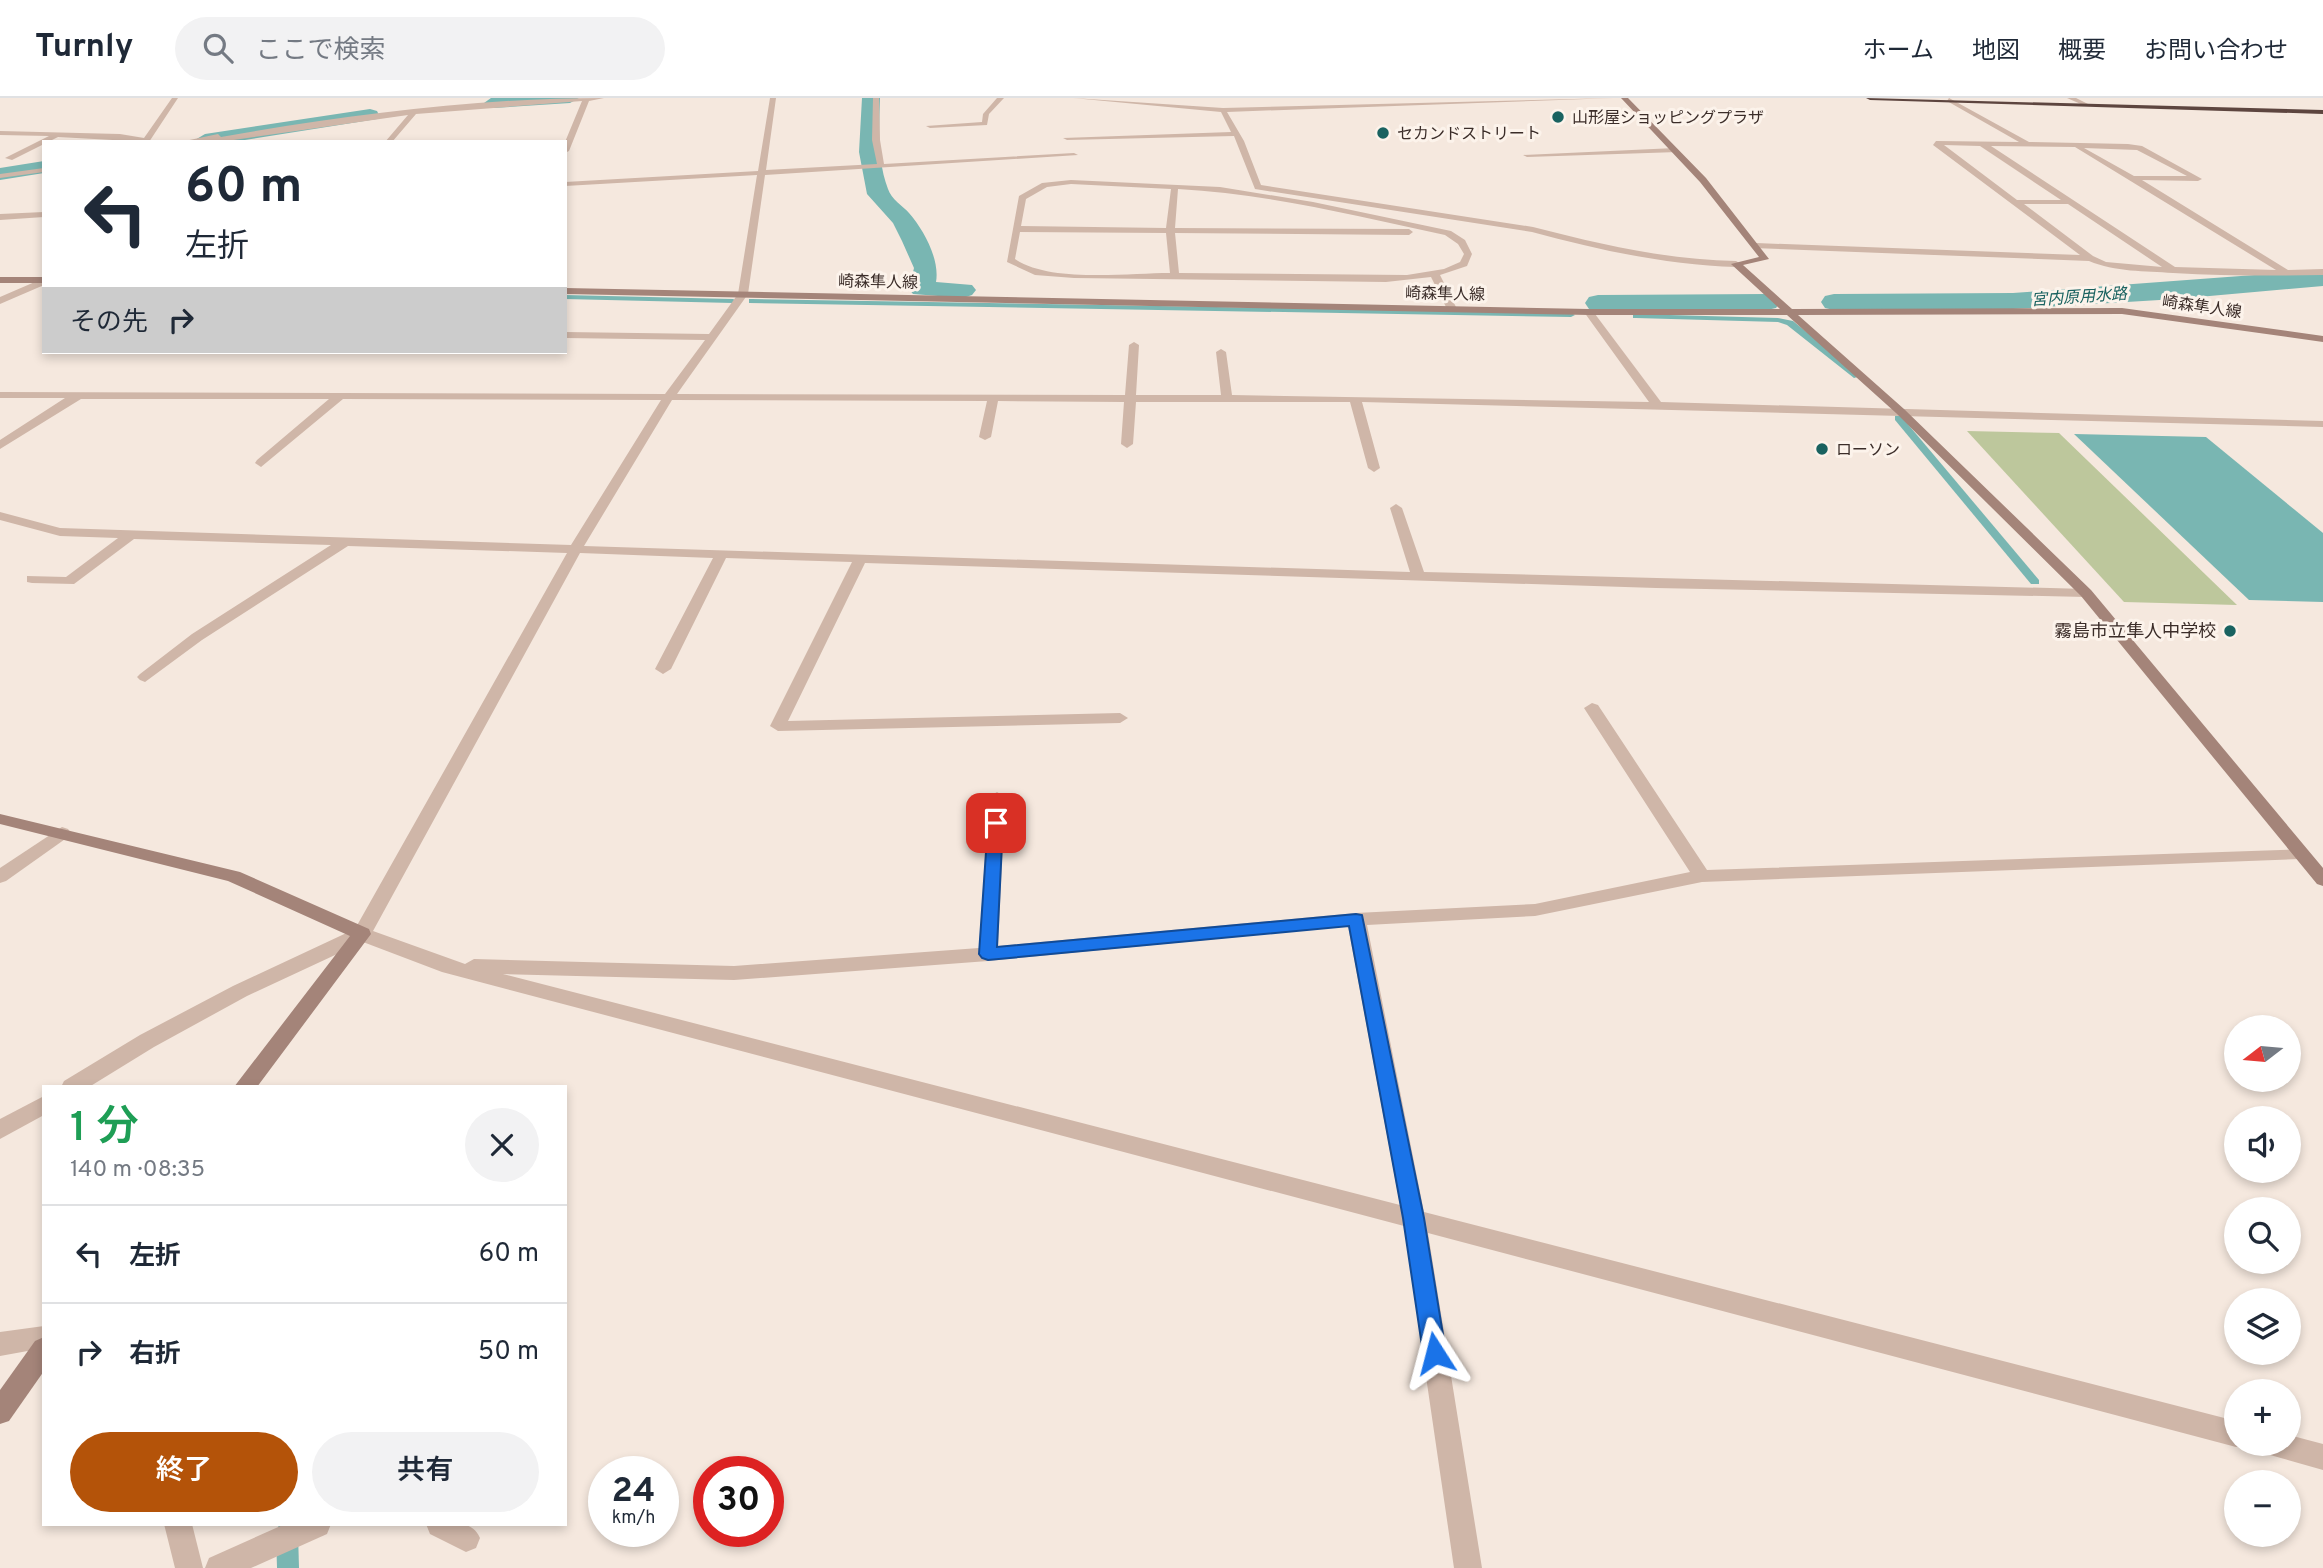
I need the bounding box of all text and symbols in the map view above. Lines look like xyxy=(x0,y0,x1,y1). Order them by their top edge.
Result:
search box xyxy=(175,17,665,80)
text: Turnly xyxy=(35,27,133,69)
icon: search xyxy=(199,29,237,67)
text: ここで検索 xyxy=(255,35,385,68)
text: ホーム xyxy=(1863,37,1934,67)
text: 地図 xyxy=(1972,37,2020,67)
text: 概要 xyxy=(2058,37,2106,67)
text: お問い合わせ xyxy=(2144,37,2288,67)
marker: 山形屋ショッピングプラザ xyxy=(1550,109,1566,125)
place label: 山形屋ショッピングプラザ xyxy=(1572,109,1764,129)
marker: セカンドストリート xyxy=(1375,125,1391,141)
place label: セカンドストリート xyxy=(1397,125,1541,145)
text: 60 m xyxy=(185,158,303,220)
icon: left xyxy=(70,168,161,259)
text: 左折 xyxy=(185,228,249,268)
street label: 崎森隼人線 xyxy=(838,272,918,294)
street label: 崎森隼人線 xyxy=(1405,284,1485,306)
water label: 宮内原用水路 xyxy=(2031,285,2130,311)
street label: 崎森隼人線 xyxy=(2161,293,2243,323)
icon: right xyxy=(162,301,200,339)
text: その先 xyxy=(70,307,148,340)
marker: ローソン xyxy=(1814,441,1830,457)
place label: ローソン xyxy=(1836,441,1900,461)
place label: 霧島市立隼人中学校 xyxy=(2054,621,2216,644)
marker: 霧島市立隼人中学校 xyxy=(2222,623,2238,639)
pin xyxy=(966,793,1026,853)
icon: arrive xyxy=(977,804,1015,842)
north arrow xyxy=(2224,1015,2301,1092)
map controls xyxy=(2224,1015,2301,1547)
text: 1 分 xyxy=(70,1103,139,1156)
button: sound xyxy=(2224,1106,2301,1183)
button: close xyxy=(465,1108,539,1182)
text: 140 m · 08:35 xyxy=(70,1156,205,1185)
button: search xyxy=(2224,1197,2301,1274)
icon: left xyxy=(70,1235,108,1273)
text: 60 m xyxy=(479,1238,539,1271)
text: 左折 xyxy=(129,1241,181,1274)
button: layers xyxy=(2224,1288,2301,1365)
position arrow xyxy=(1398,1316,1472,1390)
icon: right xyxy=(70,1333,108,1371)
text: 50 m xyxy=(478,1336,539,1369)
text: 右折 xyxy=(129,1339,181,1372)
button: + xyxy=(2224,1379,2301,1456)
button: 終了 xyxy=(70,1432,298,1512)
button: 共有 xyxy=(312,1432,539,1512)
speed limit sign: 30 xyxy=(693,1456,784,1547)
text: 24 xyxy=(612,1470,655,1514)
button: − xyxy=(2224,1470,2301,1547)
text: km/h xyxy=(612,1507,655,1530)

